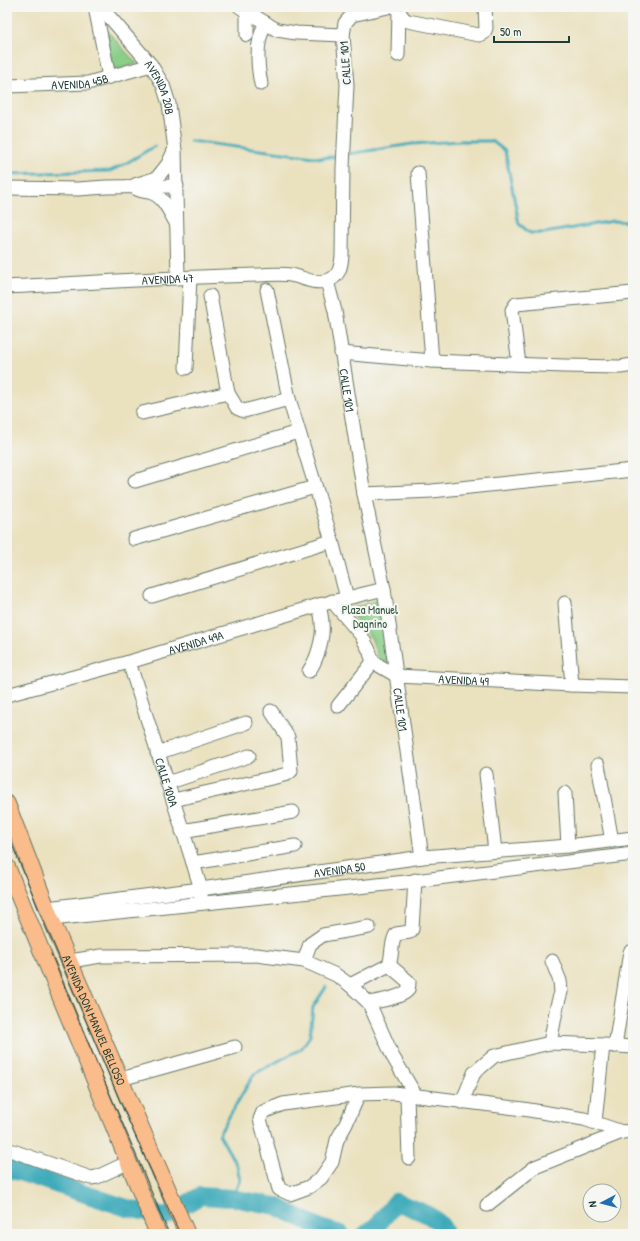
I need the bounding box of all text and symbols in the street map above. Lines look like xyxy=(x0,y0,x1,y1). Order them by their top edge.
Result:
scale bar xyxy=(494,18,569,44)
text: 50 m xyxy=(500,23,521,40)
street label: CALLE 101 xyxy=(335,41,355,85)
street label: AVENIDA 20B xyxy=(141,56,179,115)
street label: AVENIDA 45B xyxy=(51,69,110,93)
street label: AVENIDA 47 xyxy=(141,269,194,288)
street label: CALLE 101 xyxy=(336,367,359,413)
park label: Plaza Manuel Dagnino xyxy=(342,601,399,632)
street label: AVENIDA 49A xyxy=(166,626,225,658)
street label: AVENIDA 49 xyxy=(438,670,490,689)
street label: CALLE 101 xyxy=(390,687,413,732)
street label: CALLE 100A xyxy=(151,755,183,809)
street label: AVENIDA 50 xyxy=(312,857,366,881)
street label: AVENIDA DON MANUEL BELLOSO xyxy=(59,952,130,1088)
north arrow xyxy=(582,1183,622,1223)
text: N xyxy=(585,1200,599,1208)

